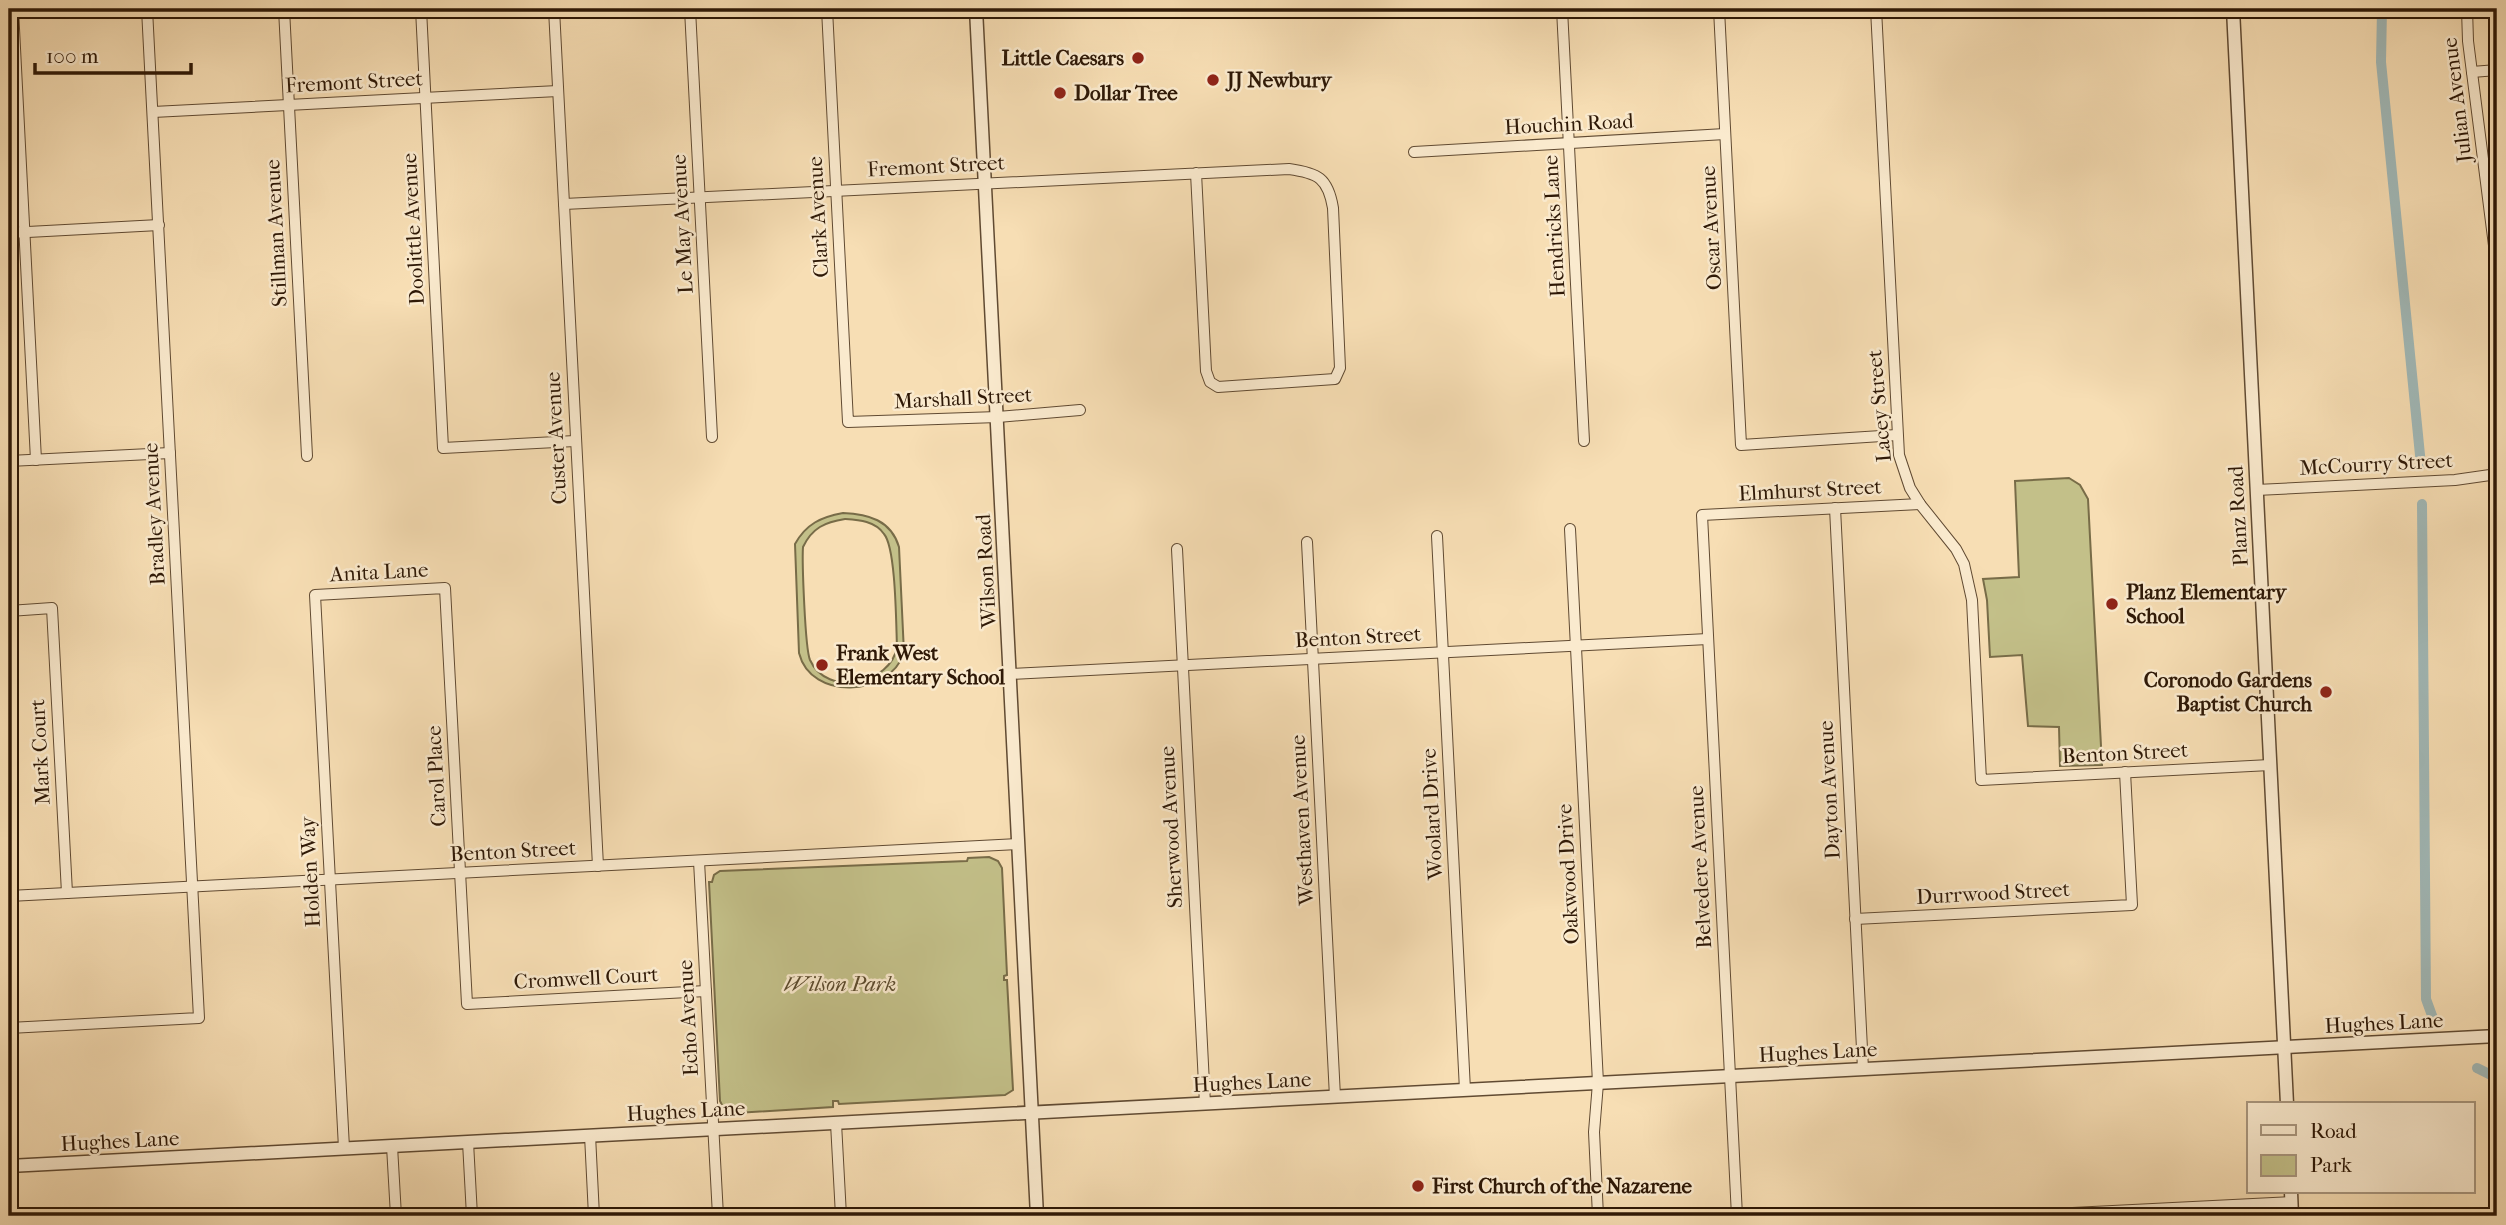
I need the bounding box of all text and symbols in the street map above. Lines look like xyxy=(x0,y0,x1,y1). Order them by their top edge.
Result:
scale bar xyxy=(35,32,191,76)
street label: Julian Avenue xyxy=(2437,36,2477,166)
text: 100 m xyxy=(46,44,99,68)
place label: Little Caesars xyxy=(1001,46,1124,70)
marker: Little Caesars xyxy=(1130,50,1146,66)
street label: Fremont Street xyxy=(285,66,424,98)
place label: JJ Newbury xyxy=(1225,68,1333,92)
marker: JJ Newbury xyxy=(1205,72,1221,88)
place label: Dollar Tree xyxy=(1074,81,1178,105)
marker: Dollar Tree xyxy=(1052,85,1068,101)
street label: Houchin Road xyxy=(1504,109,1635,139)
street label: Fremont Street xyxy=(867,150,1006,182)
street label: Doolittle Avenue xyxy=(397,152,429,306)
street label: Le May Avenue xyxy=(666,154,698,294)
street label: Hendricks Lane xyxy=(1538,154,1570,298)
street label: Clark Avenue xyxy=(803,156,833,278)
street label: Stillman Avenue xyxy=(260,159,292,307)
street label: Oscar Avenue xyxy=(1696,165,1726,291)
street label: Lacey Street xyxy=(1862,348,1896,463)
street label: Custer Avenue xyxy=(541,371,571,505)
street label: Marshall Street xyxy=(893,382,1033,414)
street label: Bradley Avenue xyxy=(138,442,170,586)
street label: McCourry Street xyxy=(2299,448,2454,480)
street label: Planz Road xyxy=(2223,464,2253,567)
street label: Elmhurst Street xyxy=(1738,474,1883,506)
street label: Wilson Road xyxy=(971,513,1001,630)
street label: Anita Lane xyxy=(328,557,429,587)
place label: Planz Elementary School xyxy=(2126,580,2288,628)
marker: Planz Elementary School xyxy=(2104,596,2120,612)
street label: Benton Street xyxy=(1294,622,1422,652)
place label: Frank West Elementary School xyxy=(835,641,1005,689)
marker: Frank West Elementary School xyxy=(814,657,830,673)
place label: Coronodo Gardens Baptist Church xyxy=(2144,668,2312,716)
marker: Coronodo Gardens Baptist Church xyxy=(2318,684,2334,700)
street label: Mark Court xyxy=(25,698,55,806)
street label: Dayton Avenue xyxy=(1813,720,1845,860)
street label: Carol Place xyxy=(421,725,451,827)
street label: Westhaven Avenue xyxy=(1286,734,1319,907)
street label: Benton Street xyxy=(2061,738,2189,768)
street label: Sherwood Avenue xyxy=(1155,745,1187,909)
street label: Woolard Drive xyxy=(1417,748,1447,881)
street label: Belvedere Avenue xyxy=(1684,785,1716,949)
street label: Oakwood Drive xyxy=(1552,803,1584,945)
street label: Holden Way xyxy=(295,815,325,928)
street label: Benton Street xyxy=(449,836,577,866)
street label: Durrwood Street xyxy=(1916,877,2071,909)
street label: Echo Avenue xyxy=(673,959,703,1077)
street label: Cromwell Court xyxy=(513,962,660,994)
park label: Wilson Park xyxy=(784,972,896,996)
street label: Hughes Lane xyxy=(2324,1008,2444,1038)
street label: Hughes Lane xyxy=(1758,1037,1878,1067)
street label: Hughes Lane xyxy=(1192,1067,1312,1097)
street label: Hughes Lane xyxy=(626,1096,746,1126)
legend xyxy=(2247,1102,2474,1194)
text: Road xyxy=(2310,1119,2357,1143)
street label: Hughes Lane xyxy=(60,1126,180,1156)
text: Park xyxy=(2310,1153,2352,1177)
place label: First Church of the Nazarene xyxy=(1431,1174,1692,1198)
marker: First Church of the Nazarene xyxy=(1410,1178,1426,1194)

